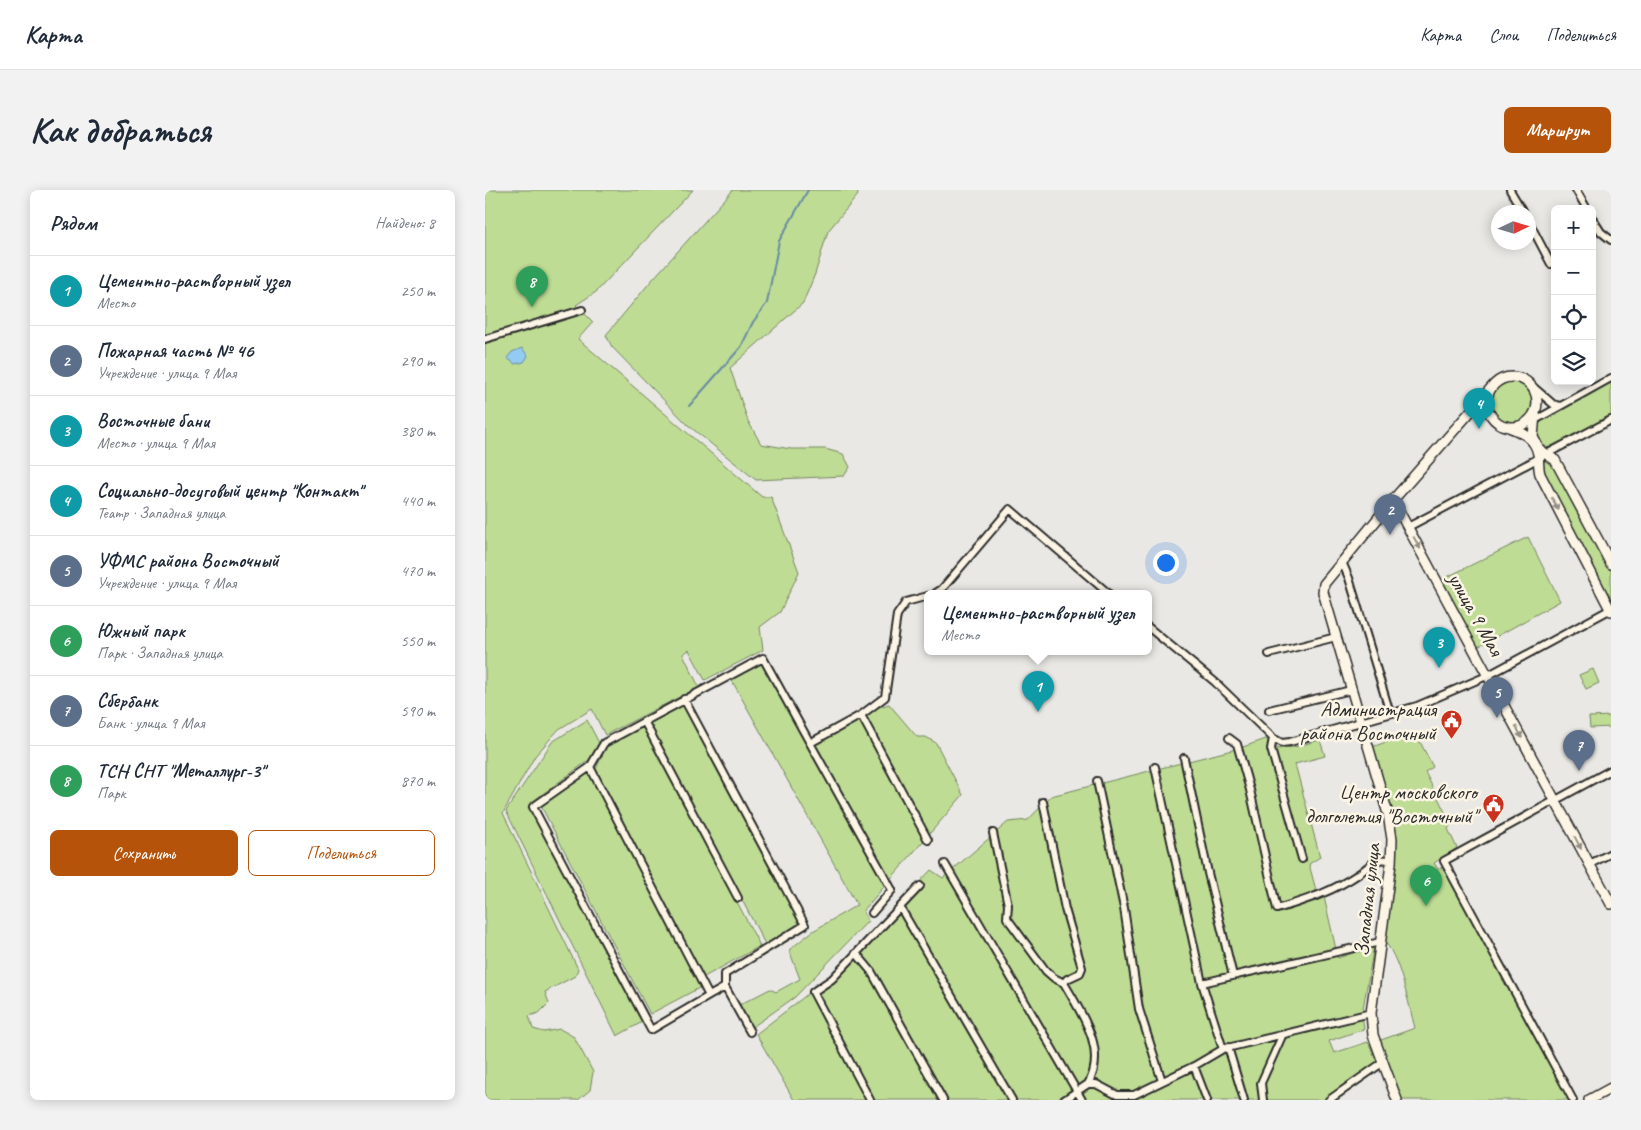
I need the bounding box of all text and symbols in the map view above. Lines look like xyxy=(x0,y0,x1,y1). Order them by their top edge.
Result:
text: Карта xyxy=(25,20,82,50)
text: Карта xyxy=(1420,24,1461,46)
text: Слои xyxy=(1489,24,1518,46)
text: Поделиться xyxy=(1546,24,1616,46)
button: Маршрут xyxy=(1504,107,1611,153)
text: Как добраться xyxy=(30,108,211,153)
north arrow xyxy=(1491,205,1536,250)
map controls xyxy=(1551,205,1596,385)
button: + xyxy=(1551,205,1596,250)
text: Рядом xyxy=(50,210,97,236)
text: Найдено: 8 xyxy=(375,213,435,233)
button: − xyxy=(1551,250,1596,295)
pin: 8 xyxy=(516,266,548,307)
text: Цементно-растворный узел xyxy=(97,269,290,293)
text: 1 xyxy=(62,281,70,301)
text: 250 m xyxy=(401,281,435,301)
text: Место xyxy=(97,293,135,313)
button: locate xyxy=(1551,295,1596,340)
text: Пожарная часть № 46 xyxy=(97,339,254,363)
button: layers xyxy=(1551,340,1596,385)
text: 2 xyxy=(62,351,70,371)
text: 290 m xyxy=(401,351,435,371)
text: Учреждение · улица 9 Мая xyxy=(97,363,236,383)
pin: 4 xyxy=(1463,388,1495,429)
text: Восточные бани xyxy=(97,409,209,433)
text: 3 xyxy=(62,421,70,441)
text: 380 m xyxy=(401,421,435,441)
text: Место · улица 9 Мая xyxy=(97,433,215,453)
text: Социально-досуговый центр "Контакт" xyxy=(97,479,362,503)
text: 4 xyxy=(62,491,70,511)
text: 440 m xyxy=(401,491,435,511)
pin: 2 xyxy=(1374,494,1406,535)
one-way arrow xyxy=(1551,497,1559,511)
text: Театр · Западная улица xyxy=(97,503,225,523)
one-way arrow xyxy=(1412,536,1421,550)
text: УФМС района Восточный xyxy=(97,549,279,573)
your location xyxy=(1153,550,1179,576)
text: 5 xyxy=(63,561,69,581)
text: 470 m xyxy=(401,561,435,581)
street label: улица 9 Мая xyxy=(1442,566,1510,661)
text: Учреждение · улица 9 Мая xyxy=(97,573,236,593)
popup xyxy=(924,590,1152,655)
text: Цементно-растворный узел xyxy=(941,601,1135,625)
text: Южный парк xyxy=(97,619,185,643)
text: Место xyxy=(941,625,979,645)
pin: 3 xyxy=(1423,627,1455,668)
text: 6 xyxy=(62,631,70,651)
text: 550 m xyxy=(401,631,435,651)
text: Парк · Западная улица xyxy=(97,643,223,663)
pin: 1 xyxy=(1022,671,1054,712)
pin: 5 xyxy=(1481,677,1513,718)
text: Сбербанк xyxy=(97,689,158,713)
place label: Администрация района Восточный xyxy=(1300,696,1437,746)
text: 7 xyxy=(62,701,70,721)
text: 590 m xyxy=(401,701,435,721)
public building icon: Администрация района Восточный xyxy=(1440,709,1464,740)
text: Банк · улица 9 Мая xyxy=(97,713,204,733)
one-way arrow xyxy=(1515,725,1523,739)
pin: 7 xyxy=(1563,730,1595,771)
text: ТСН СНТ "Металлург-3" xyxy=(97,759,264,783)
text: 8 xyxy=(62,771,70,791)
text: 870 m xyxy=(401,771,435,791)
place label: Центр московского долголетия "Восточный" xyxy=(1306,779,1481,829)
text: Парк xyxy=(97,783,126,803)
public building icon: Центр московского долголетия "Восточный" xyxy=(1481,792,1505,823)
button: Сохранить xyxy=(50,830,238,876)
button: Поделиться xyxy=(248,830,435,876)
one-way arrow xyxy=(1574,836,1582,850)
street label: Западная улица xyxy=(1348,841,1386,958)
pin: 6 xyxy=(1410,865,1442,906)

